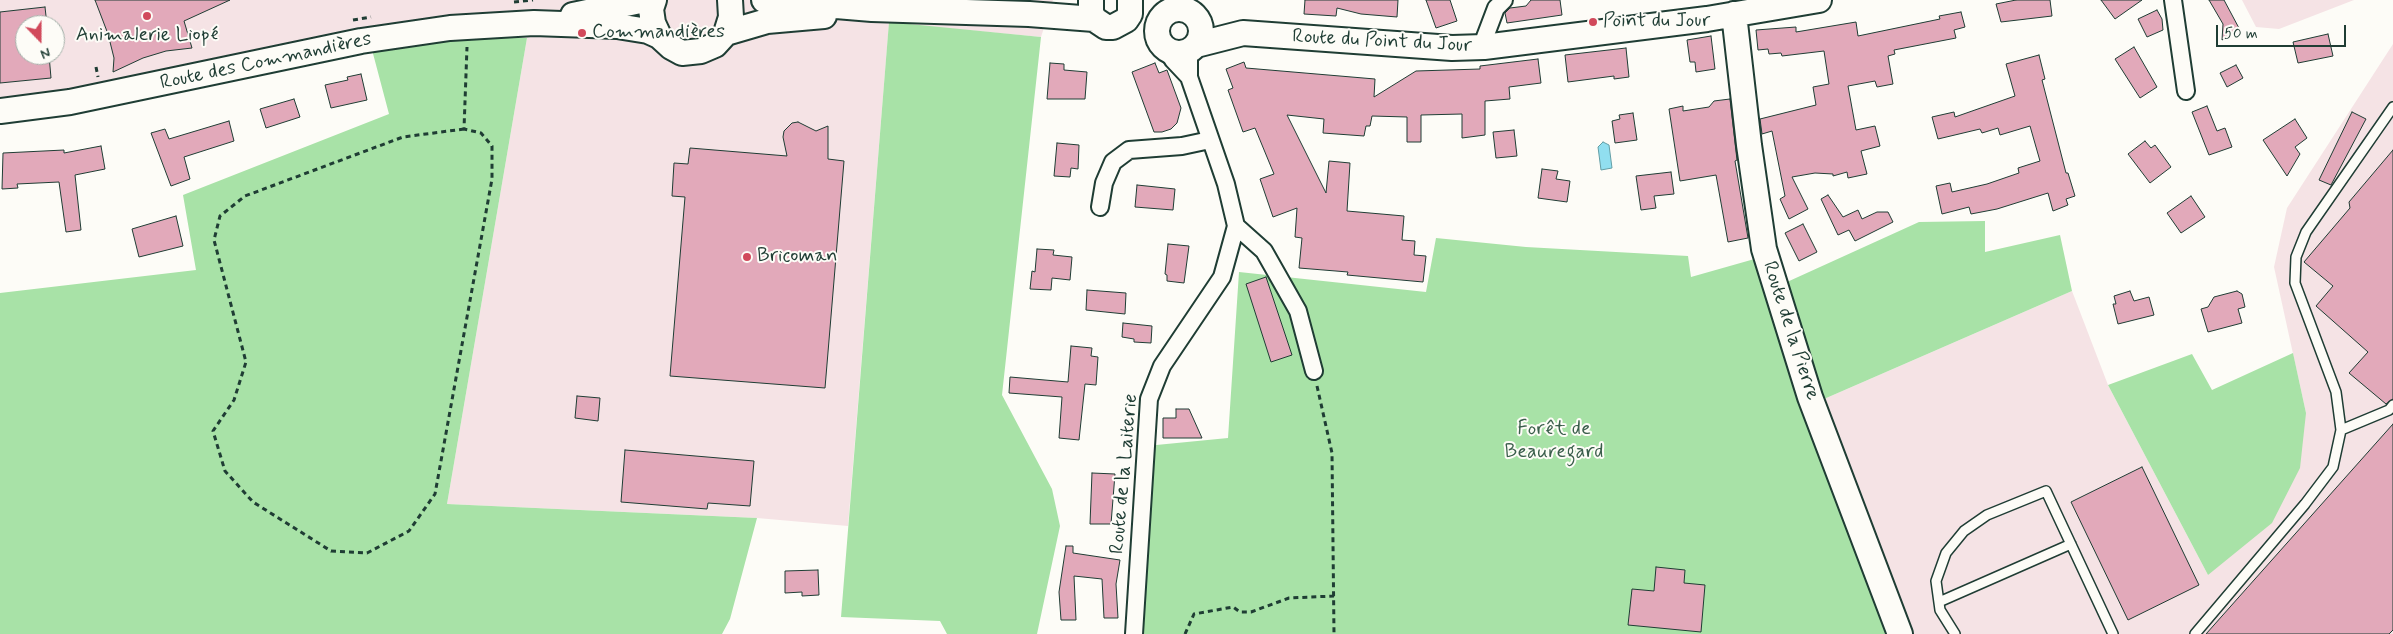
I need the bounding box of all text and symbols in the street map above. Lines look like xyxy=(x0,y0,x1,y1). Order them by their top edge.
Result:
marker: Animalerie Liopé xyxy=(141,10,153,22)
place label: Point du Jour xyxy=(1603,10,1710,34)
north arrow xyxy=(15,15,65,65)
scale bar xyxy=(2218,15,2348,47)
marker: Point du Jour xyxy=(1587,16,1599,28)
place label: Commandières xyxy=(592,21,725,45)
place label: Animalerie Liopé xyxy=(76,24,218,48)
text: 50 m xyxy=(2224,24,2258,44)
street label: Route du Point du Jour xyxy=(1292,25,1472,59)
marker: Commandières xyxy=(576,27,588,39)
street label: Route des Commandières xyxy=(158,28,374,96)
text: N xyxy=(38,43,53,63)
place label: Bricoman xyxy=(757,245,838,269)
marker: Bricoman xyxy=(741,251,753,263)
street label: Route de la Pierre xyxy=(1756,259,1824,403)
street label: Route de la Laiterie xyxy=(1106,393,1144,555)
park label: Forêt de Beauregard xyxy=(1505,418,1603,465)

